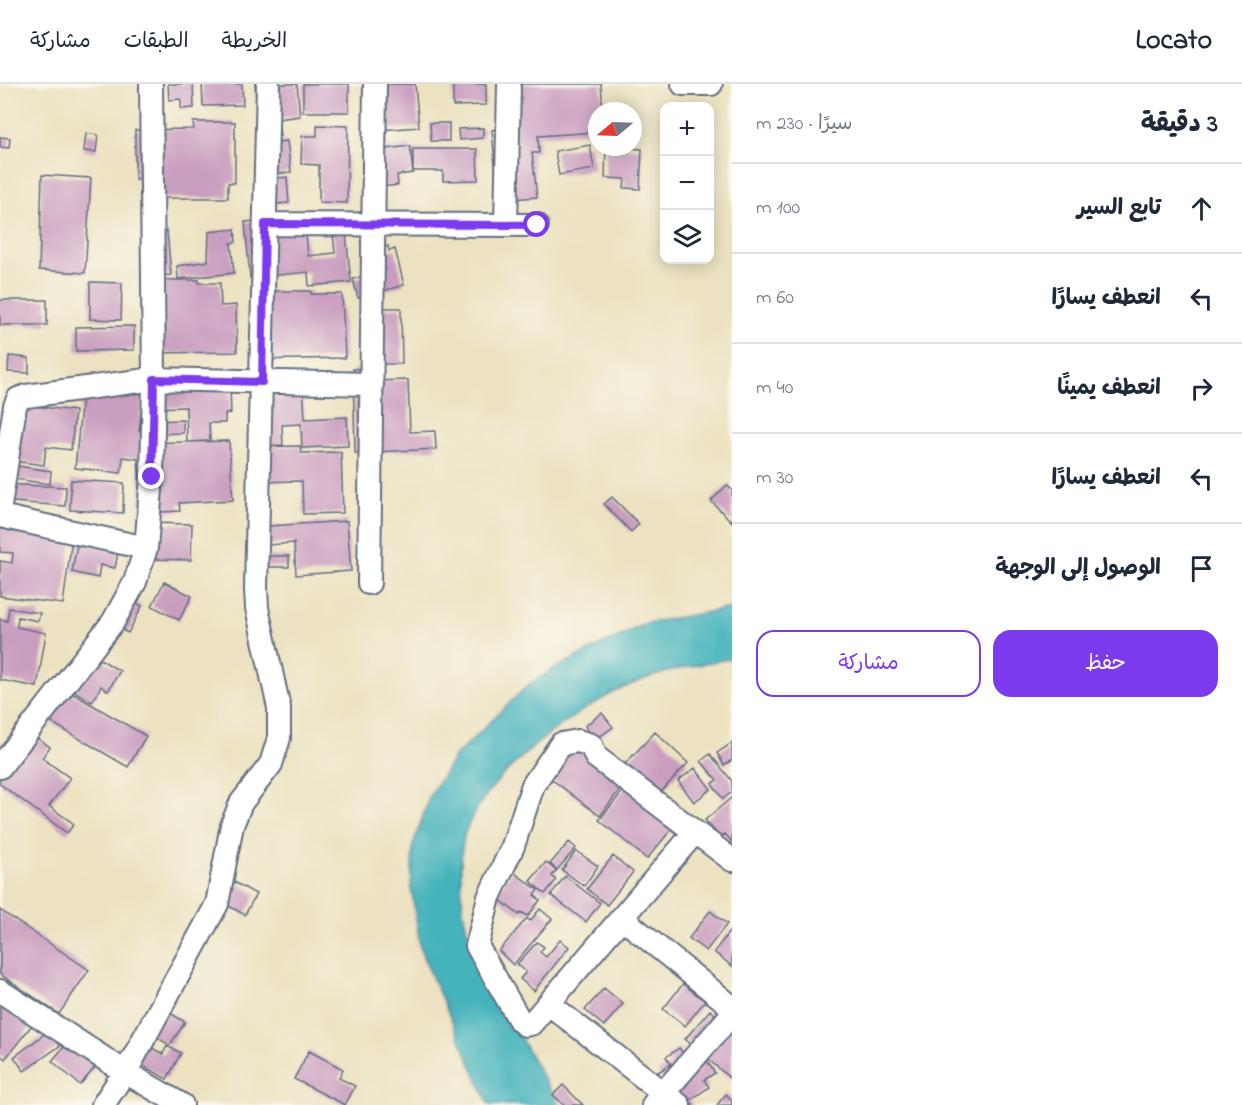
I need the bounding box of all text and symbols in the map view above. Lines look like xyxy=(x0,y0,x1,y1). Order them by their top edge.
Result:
text: Locato xyxy=(1136,21,1212,62)
text: مشاركة xyxy=(30,27,91,57)
text: الطبقات xyxy=(124,27,189,57)
text: الخريطة xyxy=(222,27,287,57)
north arrow xyxy=(588,102,642,156)
map controls xyxy=(660,102,714,264)
button: + xyxy=(660,102,714,156)
text: 3 دقيقة xyxy=(1141,106,1218,144)
text: سيرًا · 230 m xyxy=(756,110,852,139)
button: − xyxy=(660,156,714,210)
icon: ahead xyxy=(1185,192,1218,225)
text: تابع السير xyxy=(1077,193,1161,225)
text: 100 m xyxy=(756,194,800,223)
button: layers xyxy=(660,210,714,264)
route start xyxy=(523,211,549,237)
icon: left xyxy=(1185,282,1218,315)
text: انعطف يسارًا xyxy=(1052,283,1161,315)
text: 60 m xyxy=(756,284,794,313)
icon: right xyxy=(1185,372,1218,405)
text: انعطف يمينًا xyxy=(1057,373,1161,405)
text: 40 m xyxy=(756,374,793,403)
icon: left xyxy=(1185,462,1218,495)
route end xyxy=(138,463,164,489)
text: انعطف يسارًا xyxy=(1052,463,1161,495)
text: 30 m xyxy=(756,464,793,493)
icon: arrive xyxy=(1185,552,1218,585)
text: الوصول إلى الوجهة xyxy=(995,553,1161,585)
button: مشاركة xyxy=(756,630,981,697)
button: حفظ xyxy=(993,630,1218,697)

